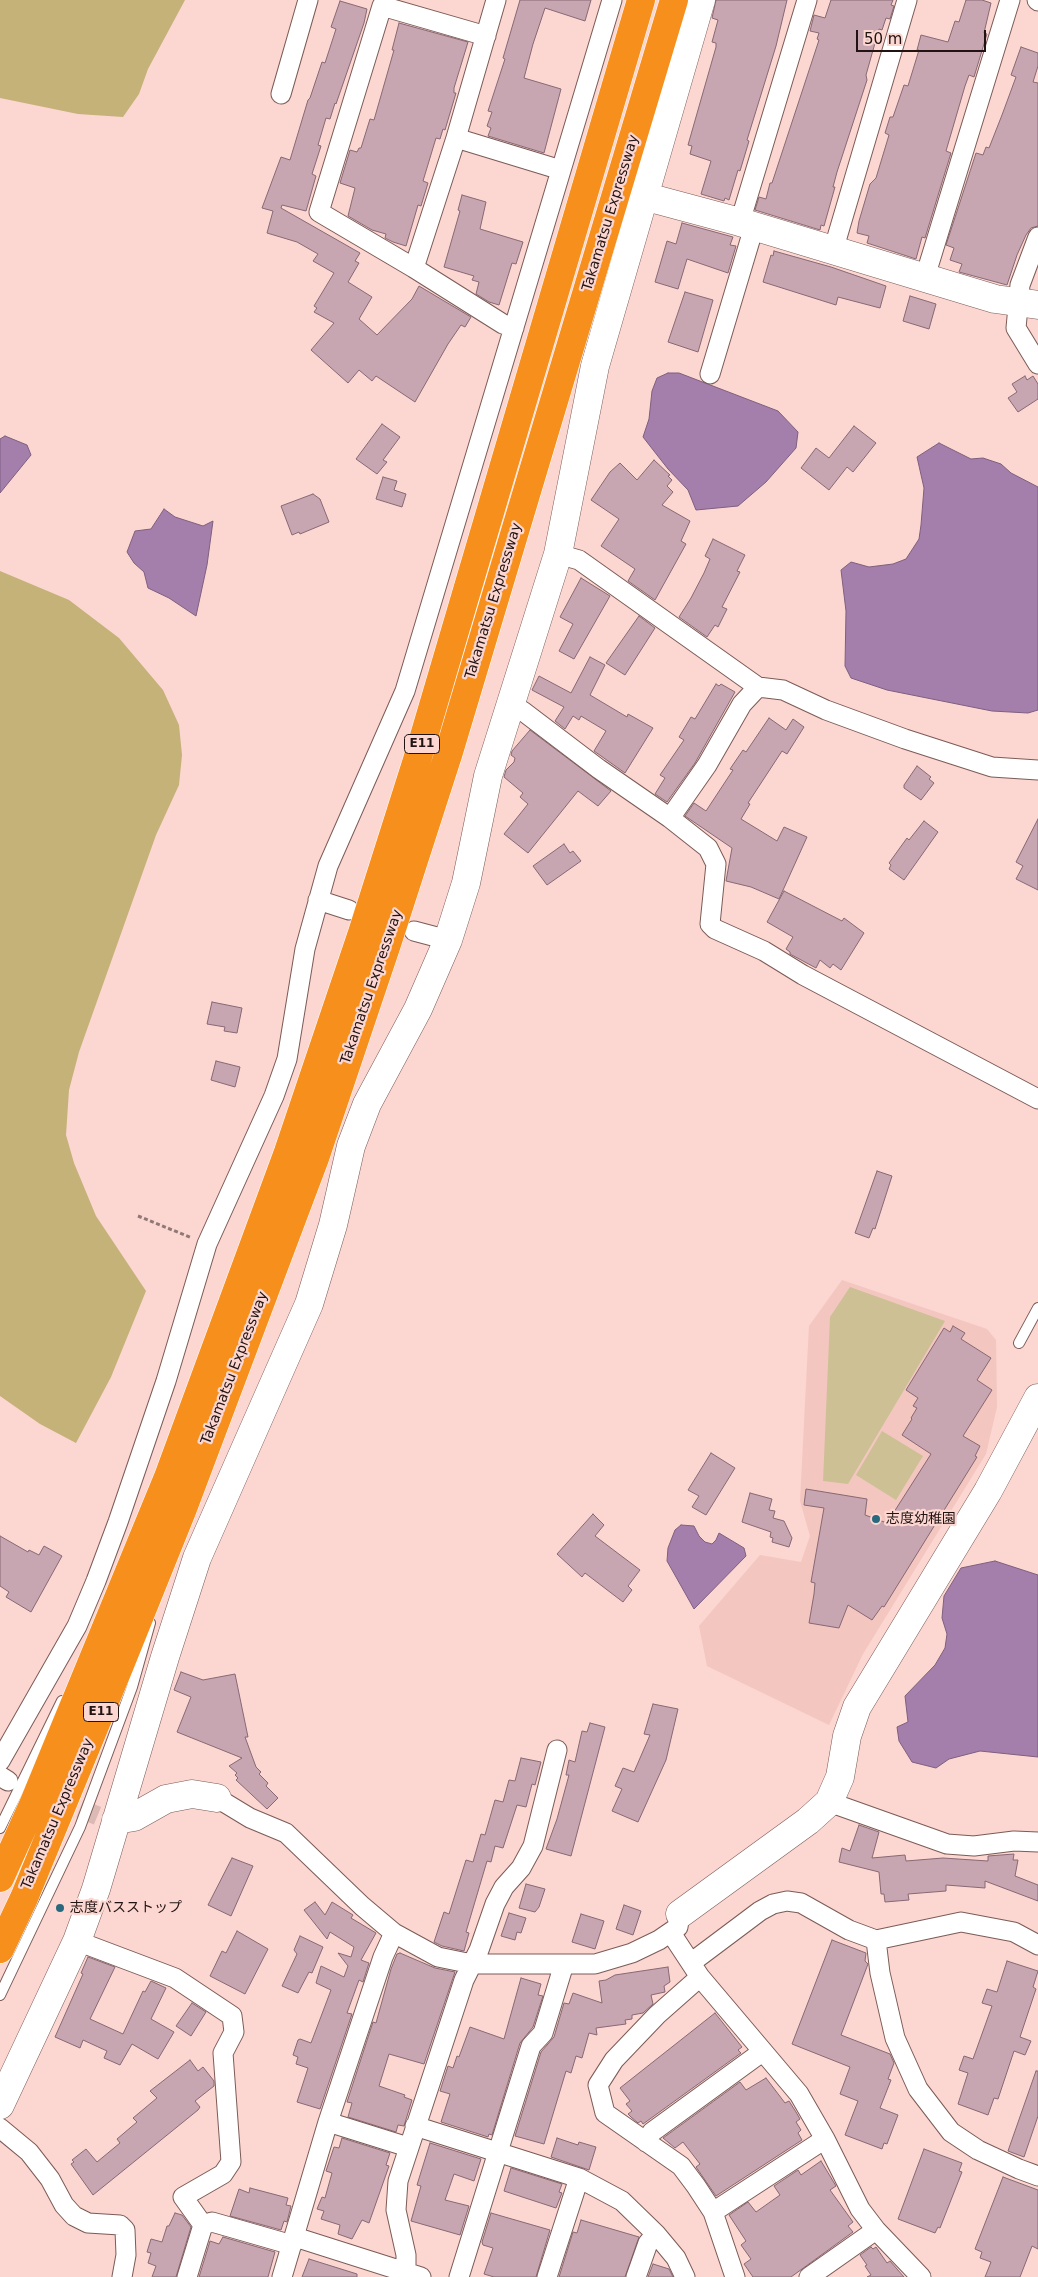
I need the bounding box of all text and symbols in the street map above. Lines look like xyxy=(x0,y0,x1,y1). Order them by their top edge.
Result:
scale bar xyxy=(858,20,988,52)
text: 50 m xyxy=(864,30,902,48)
street label: Takamatsu Expressway xyxy=(579,133,643,293)
street label: Takamatsu Expressway xyxy=(462,521,526,681)
road number: E11 xyxy=(404,734,440,754)
street label: Takamatsu Expressway xyxy=(338,907,406,1067)
street label: Takamatsu Expressway xyxy=(198,1289,272,1447)
place label: 志度幼稚園 xyxy=(886,1511,956,1527)
marker: 志度幼稚園 xyxy=(870,1513,882,1525)
road number: E11 xyxy=(84,1702,118,1721)
street label: Takamatsu Expressway xyxy=(19,1736,97,1892)
place label: 志度バスストップ xyxy=(70,1900,182,1916)
marker: 志度バスストップ xyxy=(54,1902,66,1914)

